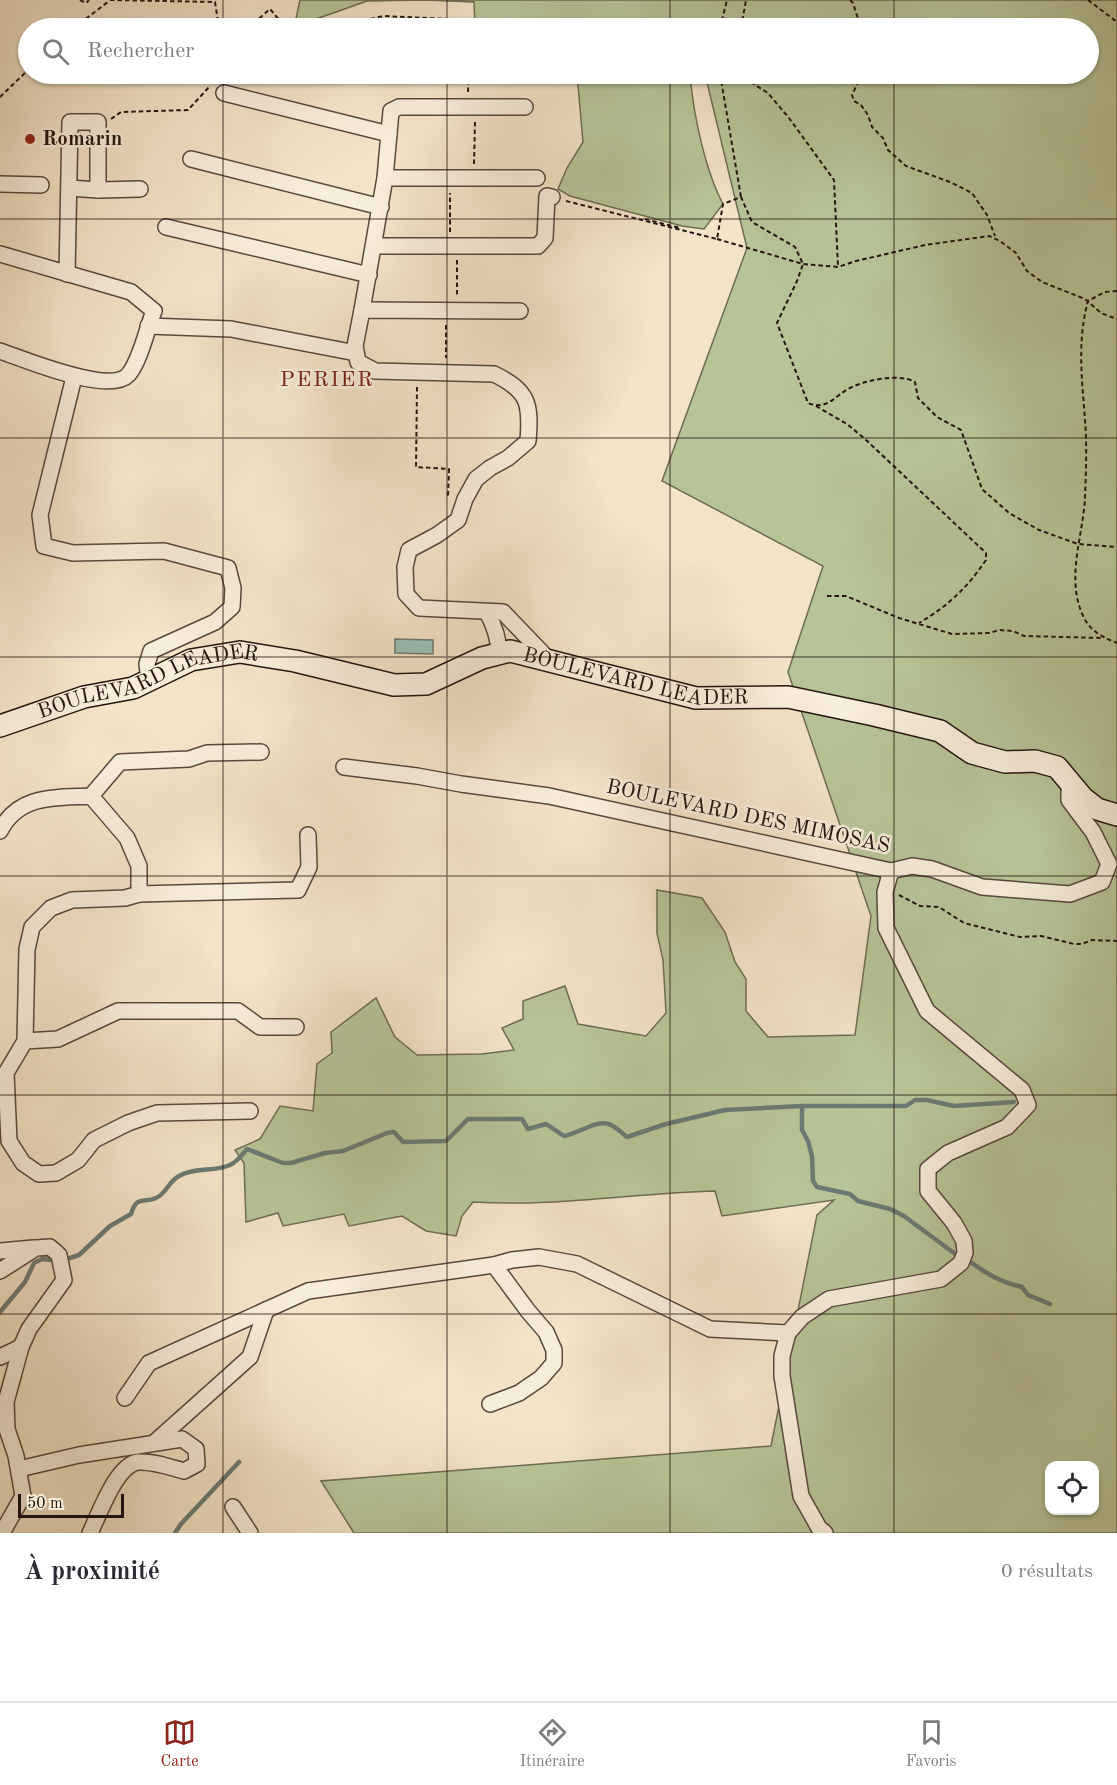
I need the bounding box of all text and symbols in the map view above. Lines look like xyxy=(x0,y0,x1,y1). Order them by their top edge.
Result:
search box xyxy=(18,18,1099,84)
icon: search xyxy=(39,35,72,68)
text: Rechercher xyxy=(87,40,194,62)
place label: Romarin xyxy=(42,129,122,150)
marker: Romarin xyxy=(23,132,37,146)
district label: PERIER xyxy=(280,369,374,391)
street label: BOULEVARD LEADER xyxy=(35,641,260,723)
street label: BOULEVARD LEADER xyxy=(521,644,749,710)
street label: BOULEVARD DES MIMOSAS xyxy=(604,777,892,857)
map controls xyxy=(1045,1461,1099,1515)
button: locate xyxy=(1045,1461,1099,1515)
scale bar xyxy=(18,1491,124,1518)
text: 50 m xyxy=(27,1496,63,1512)
text: À proximité xyxy=(24,1559,160,1585)
text: 0 résultats xyxy=(1001,1562,1093,1582)
tab: Carte xyxy=(161,1716,199,1772)
tab: Itinéraire xyxy=(520,1716,585,1772)
tab: Favoris xyxy=(906,1716,956,1772)

